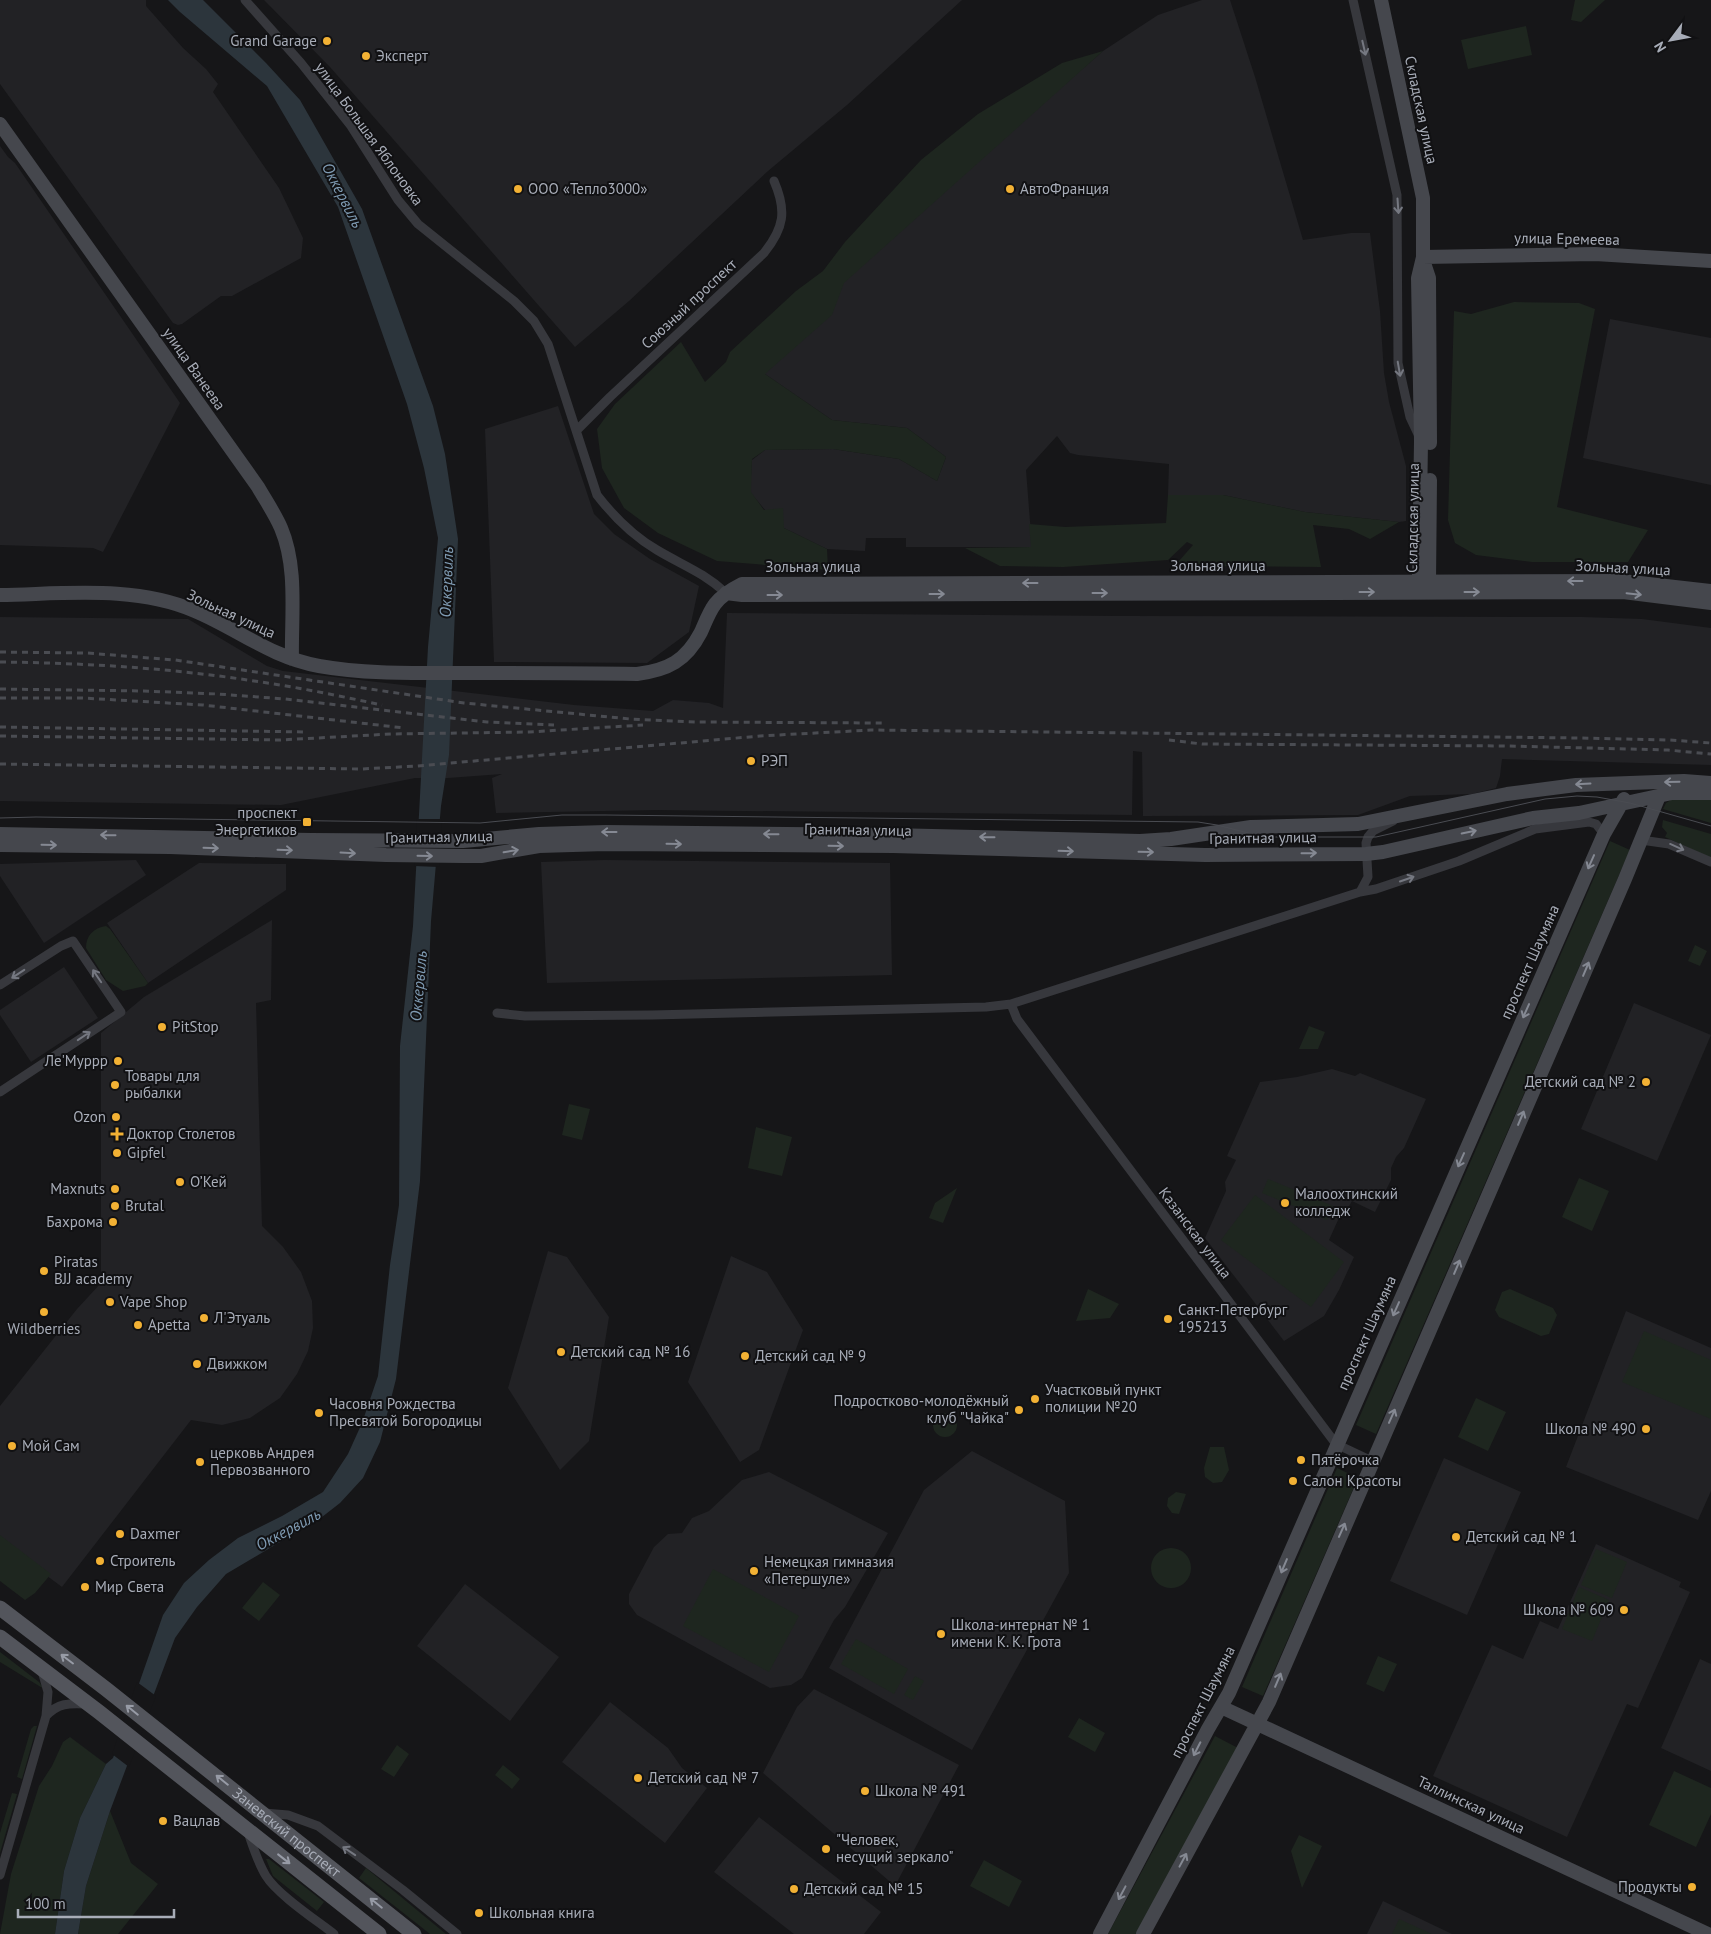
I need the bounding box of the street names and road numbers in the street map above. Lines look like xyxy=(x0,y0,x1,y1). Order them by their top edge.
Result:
street label: Складская улица xyxy=(1401,54,1442,166)
street label: улица Большая Яблоновка xyxy=(311,58,428,209)
street label: улица Еремеева xyxy=(1514,228,1620,249)
street label: Союзный проспект xyxy=(637,255,740,353)
street label: улица Ванеева xyxy=(159,324,230,414)
street label: Складская улица xyxy=(1402,463,1423,573)
street label: Зольная улица xyxy=(1170,556,1266,575)
street label: Зольная улица xyxy=(1575,556,1671,579)
street label: Зольная улица xyxy=(765,557,861,576)
street label: Зольная улица xyxy=(184,585,278,642)
street label: Гранитная улица xyxy=(804,819,912,840)
street label: Гранитная улица xyxy=(385,826,493,847)
street label: Гранитная улица xyxy=(1209,827,1317,848)
street label: проспект Шаумяна xyxy=(1496,902,1563,1022)
street label: Казанская улица xyxy=(1155,1183,1236,1282)
street label: проспект Шаумяна xyxy=(1333,1273,1400,1393)
street label: проспект Шаумяна xyxy=(1166,1643,1239,1761)
street label: Таллинская улица xyxy=(1415,1771,1528,1838)
street label: Заневский проспект xyxy=(229,1783,345,1881)

